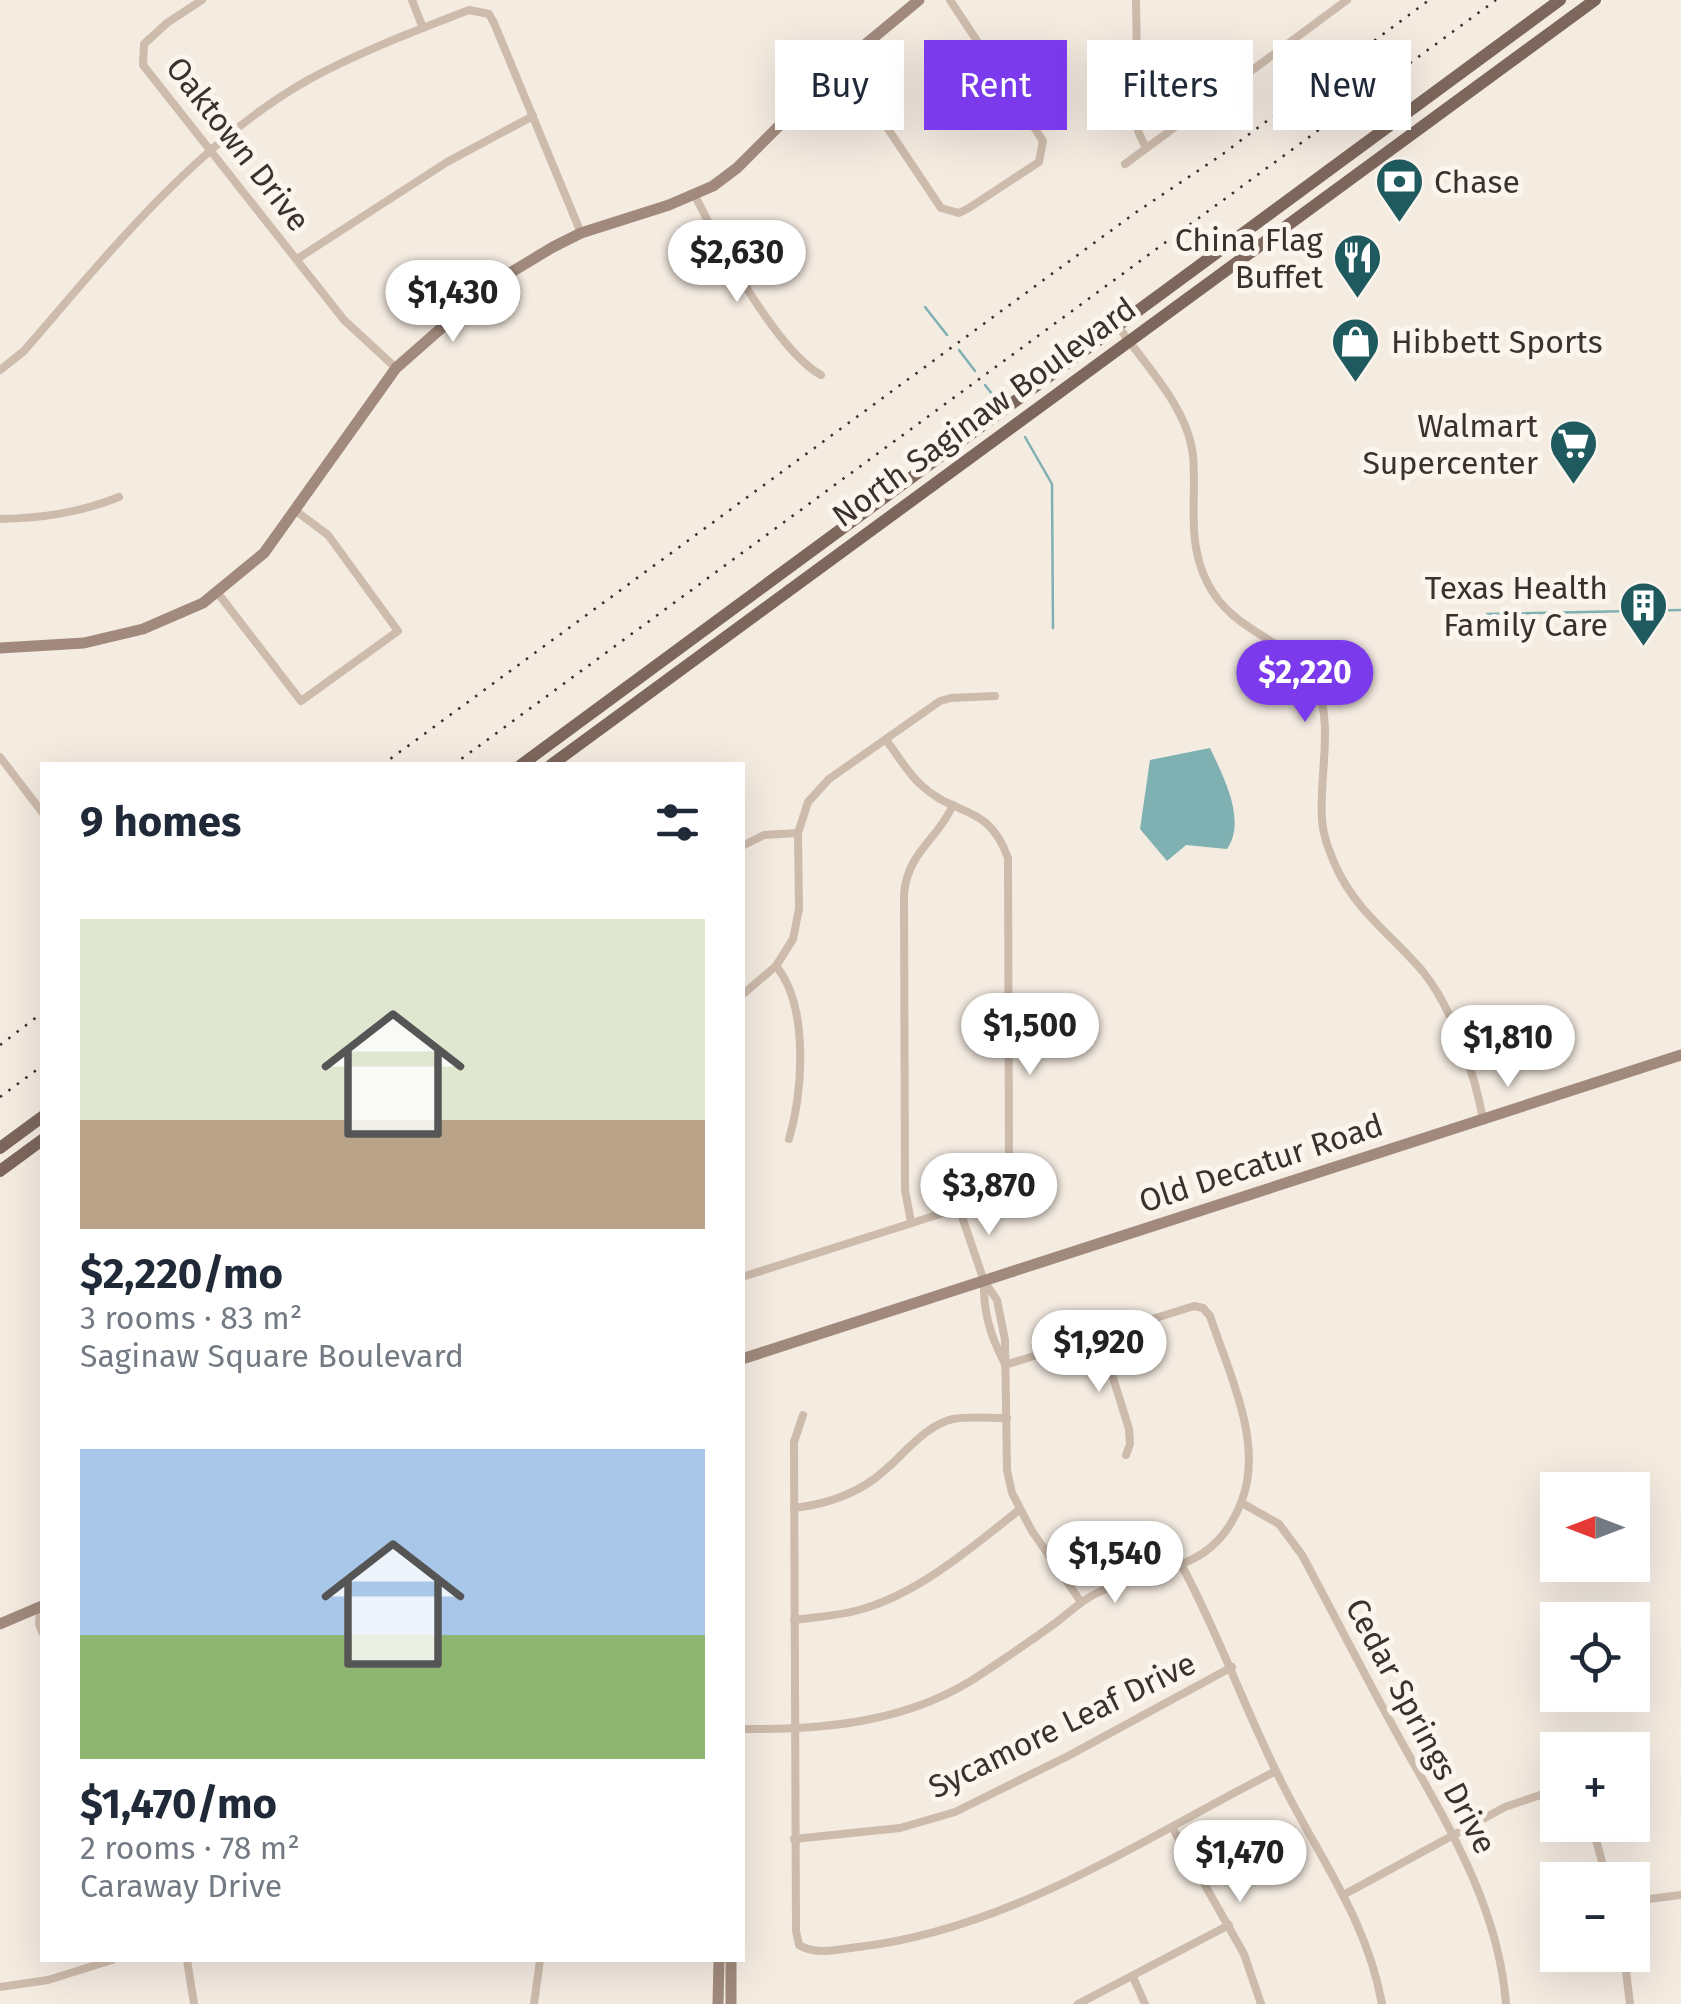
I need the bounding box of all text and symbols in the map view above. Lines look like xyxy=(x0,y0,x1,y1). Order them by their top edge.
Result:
chip: Buy xyxy=(775,40,904,130)
chip: Rent xyxy=(924,40,1067,130)
chip: Filters xyxy=(1087,40,1253,130)
chip: New xyxy=(1273,40,1411,130)
street label: Oaktown Drive xyxy=(158,49,318,239)
bank icon: Chase xyxy=(1373,156,1425,224)
place label: Chase xyxy=(1434,163,1520,201)
pin: $2,630 xyxy=(656,220,818,305)
place label: China Flag Buffet xyxy=(1175,221,1323,296)
restaurant icon: China Flag Buffet xyxy=(1332,232,1384,300)
text: $2,630 xyxy=(690,233,784,271)
pin: $1,430 xyxy=(372,260,534,345)
text: $1,430 xyxy=(407,273,499,311)
street label: North Saginaw Boulevard xyxy=(825,289,1143,535)
shop icon: Hibbett Sports xyxy=(1330,316,1382,384)
place label: Hibbett Sports xyxy=(1391,323,1603,361)
place label: Walmart Supercenter xyxy=(1362,407,1539,482)
supermarket icon: Walmart Supercenter xyxy=(1547,418,1599,486)
place label: Texas Health Family Care xyxy=(1425,569,1608,644)
building icon: Texas Health Family Care xyxy=(1617,580,1669,648)
pin: $2,220 xyxy=(1224,640,1386,725)
text: $2,220 xyxy=(1258,653,1352,691)
icon: filters xyxy=(650,795,705,850)
text: 9 homes xyxy=(80,797,241,847)
icon: home xyxy=(303,984,483,1164)
pin: $1,500 xyxy=(949,993,1111,1078)
pin: $1,810 xyxy=(1427,1005,1589,1090)
text: $1,500 xyxy=(983,1006,1077,1044)
text: $1,810 xyxy=(1463,1018,1553,1056)
street label: Old Decatur Road xyxy=(1134,1106,1388,1220)
pin: $3,870 xyxy=(908,1153,1070,1238)
text: $3,870 xyxy=(942,1166,1036,1204)
text: $2,220/mo xyxy=(80,1249,283,1299)
text: 3 rooms · 83 m² xyxy=(80,1299,302,1337)
pin: $1,920 xyxy=(1018,1310,1180,1395)
text: $1,920 xyxy=(1054,1323,1144,1361)
text: Saginaw Square Boulevard xyxy=(80,1337,464,1375)
north arrow xyxy=(1540,1472,1650,1582)
map controls xyxy=(1540,1472,1650,1972)
icon: home xyxy=(303,1514,483,1694)
pin: $1,540 xyxy=(1034,1521,1196,1606)
text: $1,540 xyxy=(1068,1534,1162,1572)
street label: Cedar Springs Drive xyxy=(1338,1592,1504,1860)
button: locate xyxy=(1540,1602,1650,1712)
street label: Sycamore Leaf Drive xyxy=(922,1644,1202,1806)
button: + xyxy=(1540,1732,1650,1842)
text: $1,470/mo xyxy=(80,1779,277,1829)
pin: $1,470 xyxy=(1159,1820,1321,1905)
text: 2 rooms · 78 m² xyxy=(80,1829,300,1867)
text: $1,470 xyxy=(1196,1833,1284,1871)
button: − xyxy=(1540,1862,1650,1972)
text: Caraway Drive xyxy=(80,1867,282,1905)

